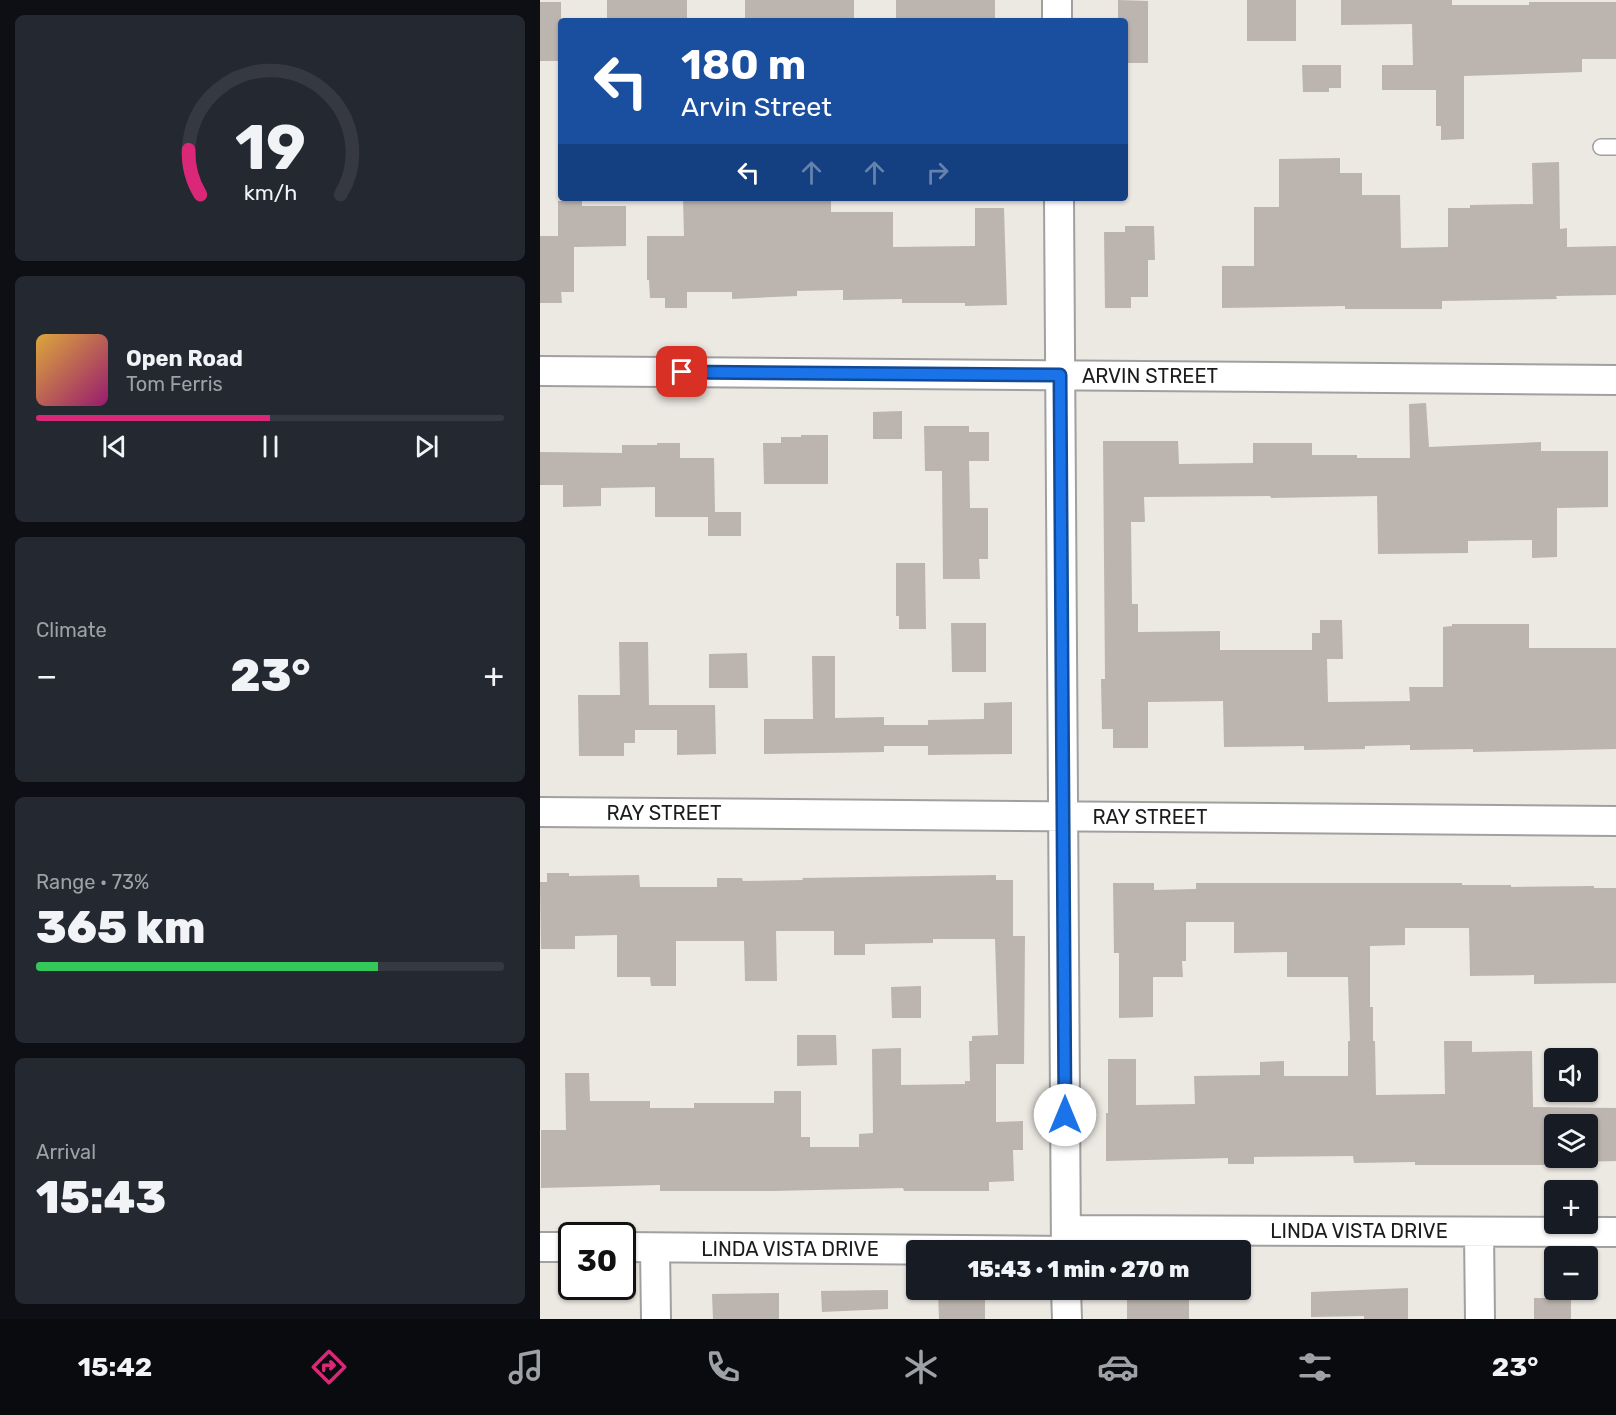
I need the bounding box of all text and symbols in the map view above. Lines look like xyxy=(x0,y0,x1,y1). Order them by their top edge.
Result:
text: 180 m xyxy=(681,40,806,90)
icon: left xyxy=(582,42,660,120)
text: Arvin Street xyxy=(681,91,832,123)
text: 19 xyxy=(234,111,306,185)
icon: left xyxy=(732,156,765,189)
icon: ahead xyxy=(795,156,828,189)
icon: ahead xyxy=(858,156,891,189)
icon: right xyxy=(921,156,954,189)
text: km/h xyxy=(243,180,297,205)
text: Open Road xyxy=(126,345,243,372)
pin xyxy=(656,346,707,397)
icon: arrive xyxy=(665,355,698,388)
street label: ARVIN STREET xyxy=(1082,364,1219,388)
text: Tom Ferris xyxy=(126,372,223,396)
icon: previous xyxy=(98,430,131,463)
icon: pause xyxy=(254,430,287,463)
icon: next xyxy=(410,430,443,463)
text: Climate xyxy=(36,618,107,642)
text: 23° xyxy=(230,649,311,702)
text: − xyxy=(36,656,57,695)
text: + xyxy=(483,656,504,695)
street label: RAY STREET xyxy=(606,801,722,825)
street label: RAY STREET xyxy=(1092,805,1208,829)
text: Range · 73% xyxy=(36,870,149,894)
text: 365 km xyxy=(36,901,205,954)
map controls xyxy=(1544,1048,1598,1300)
button: sound xyxy=(1544,1048,1598,1102)
position arrow xyxy=(1033,1083,1097,1147)
button: layers xyxy=(1544,1114,1598,1168)
text: Arrival xyxy=(36,1140,96,1164)
text: 15:43 xyxy=(36,1171,166,1224)
button: + xyxy=(1544,1180,1598,1234)
street label: LINDA VISTA DRIVE xyxy=(1270,1219,1448,1243)
speed limit sign: 30 xyxy=(558,1222,636,1300)
street label: LINDA VISTA DRIVE xyxy=(701,1237,879,1261)
button: − xyxy=(1544,1246,1598,1300)
text: 15:43 · 1 min · 270 m xyxy=(968,1256,1189,1283)
icon: directions xyxy=(308,1346,350,1388)
icon: music xyxy=(505,1346,547,1388)
icon: phone xyxy=(702,1346,744,1388)
icon: climate xyxy=(900,1346,942,1388)
icon: car xyxy=(1097,1346,1139,1388)
icon: filters xyxy=(1294,1346,1336,1388)
text: 15:42 xyxy=(78,1351,152,1383)
text: 23° xyxy=(1492,1351,1538,1383)

